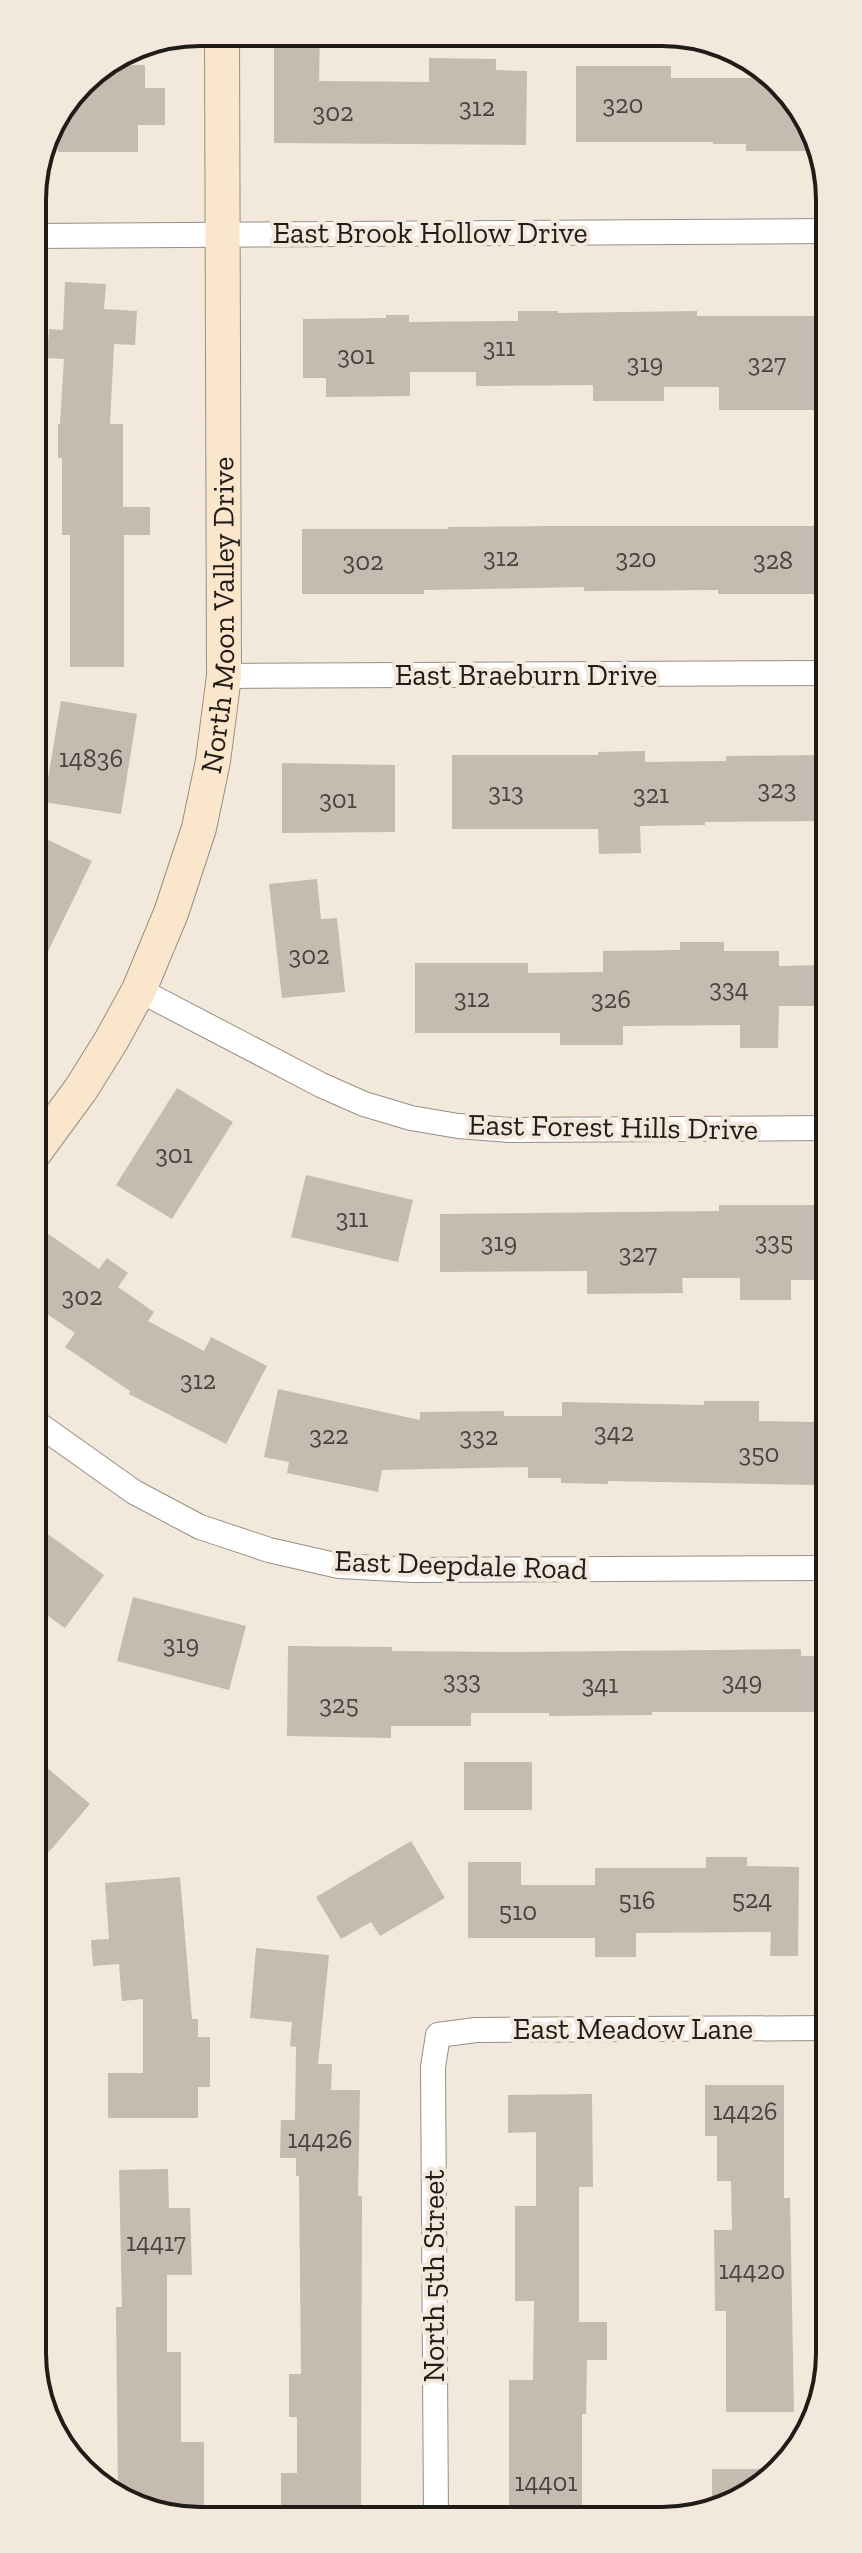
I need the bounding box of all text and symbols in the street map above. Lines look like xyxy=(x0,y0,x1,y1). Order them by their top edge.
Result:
house number: 320 xyxy=(602,88,644,120)
house number: 312 xyxy=(459,91,495,123)
house number: 302 xyxy=(312,96,354,128)
street label: East Brook Hollow Drive xyxy=(272,215,588,251)
house number: 311 xyxy=(483,331,515,363)
house number: 301 xyxy=(337,339,375,371)
house number: 319 xyxy=(627,347,663,379)
house number: 327 xyxy=(748,347,786,379)
street label: North Moon Valley Drive xyxy=(193,457,243,777)
house number: 312 xyxy=(483,541,519,573)
house number: 320 xyxy=(615,542,657,574)
house number: 328 xyxy=(753,544,793,576)
house number: 302 xyxy=(342,545,384,577)
street label: East Braeburn Drive xyxy=(395,657,657,693)
house number: 14836 xyxy=(59,742,123,774)
house number: 323 xyxy=(758,773,796,805)
house number: 313 xyxy=(488,776,524,808)
house number: 321 xyxy=(633,778,669,810)
house number: 301 xyxy=(319,783,357,815)
house number: 302 xyxy=(288,939,330,971)
house number: 334 xyxy=(709,972,749,1004)
house number: 312 xyxy=(454,982,490,1014)
house number: 326 xyxy=(591,983,631,1015)
street label: East Forest Hills Drive xyxy=(468,1106,758,1148)
house number: 301 xyxy=(155,1138,193,1170)
house number: 311 xyxy=(336,1202,368,1234)
house number: 335 xyxy=(755,1225,793,1257)
house number: 319 xyxy=(481,1226,517,1258)
house number: 327 xyxy=(619,1237,657,1269)
house number: 302 xyxy=(61,1280,103,1312)
house number: 312 xyxy=(180,1364,216,1396)
house number: 342 xyxy=(594,1416,634,1448)
house number: 322 xyxy=(309,1419,349,1451)
house number: 332 xyxy=(460,1420,498,1452)
house number: 350 xyxy=(738,1437,780,1469)
street label: East Deepdale Road xyxy=(334,1543,589,1587)
house number: 319 xyxy=(163,1628,199,1660)
house number: 333 xyxy=(443,1664,481,1696)
house number: 349 xyxy=(722,1665,762,1697)
house number: 341 xyxy=(582,1668,618,1700)
house number: 325 xyxy=(319,1688,359,1720)
house number: 524 xyxy=(732,1883,772,1915)
house number: 516 xyxy=(618,1884,656,1916)
house number: 510 xyxy=(499,1895,537,1927)
street label: East Meadow Lane xyxy=(513,2011,753,2047)
house number: 14426 xyxy=(712,2095,778,2127)
house number: 14426 xyxy=(287,2123,353,2155)
street label: North 5th Street xyxy=(416,2170,452,2382)
house number: 14417 xyxy=(126,2226,186,2258)
house number: 14420 xyxy=(719,2254,785,2286)
house number: 14401 xyxy=(514,2466,578,2498)

